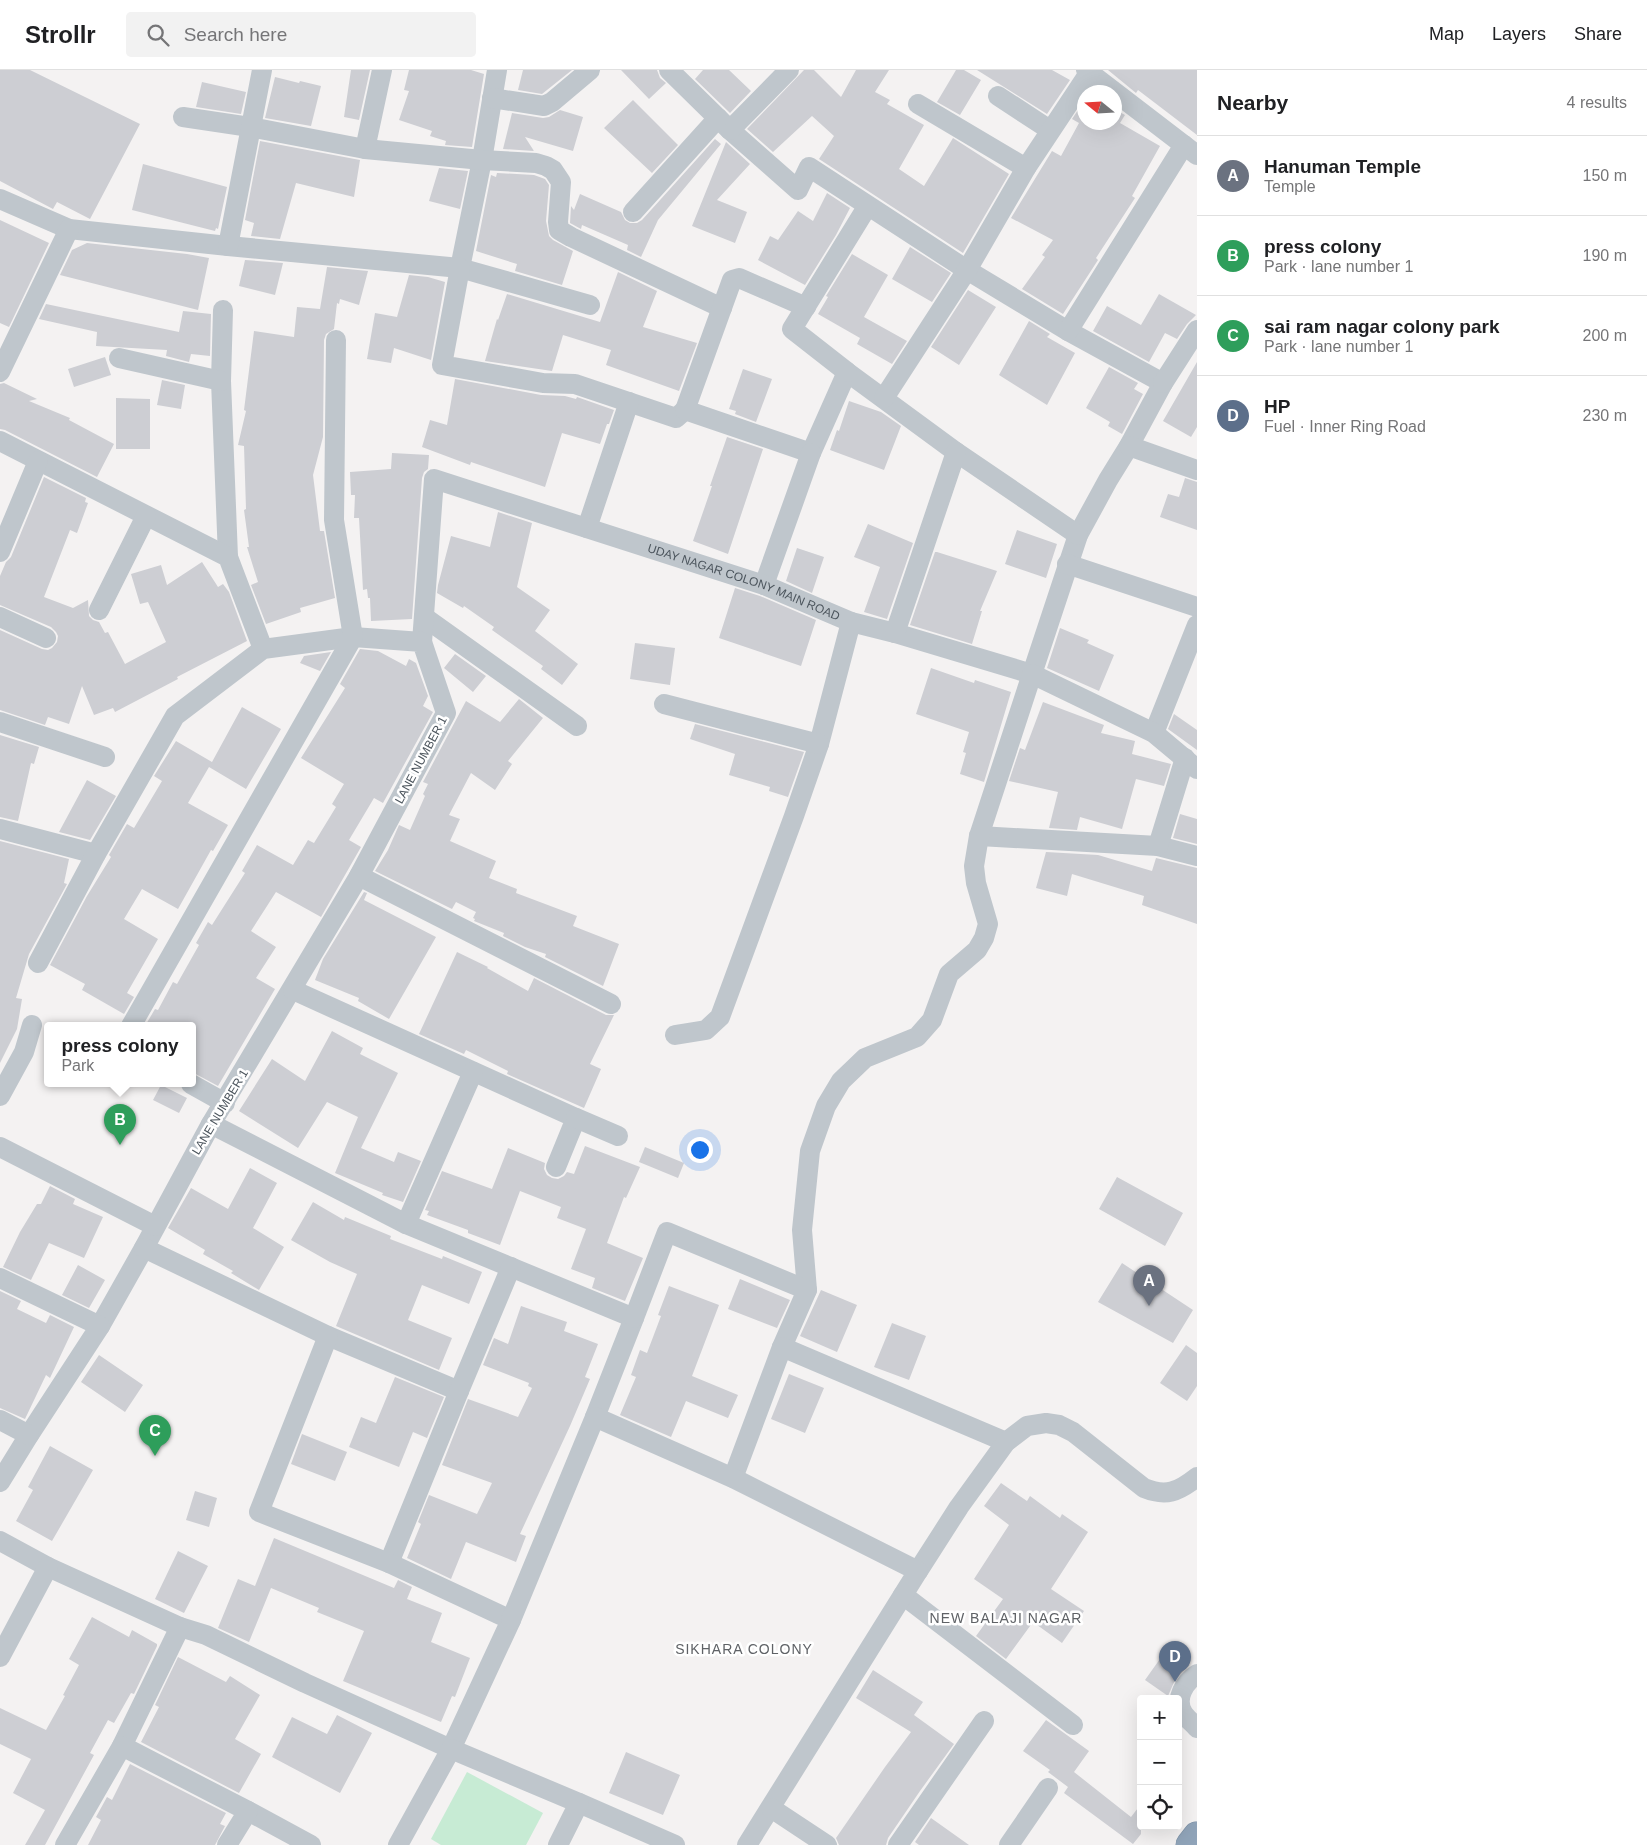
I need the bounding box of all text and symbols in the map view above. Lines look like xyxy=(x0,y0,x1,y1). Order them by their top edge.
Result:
search box xyxy=(126,12,476,57)
text: Strollr xyxy=(25,21,96,48)
icon: search xyxy=(144,21,172,49)
text: Search here xyxy=(184,24,287,45)
text: Map xyxy=(1429,24,1464,44)
text: Layers xyxy=(1492,24,1546,44)
text: Share xyxy=(1574,24,1622,44)
north arrow xyxy=(1077,85,1122,130)
text: Nearby xyxy=(1217,91,1288,114)
text: 4 results xyxy=(1567,94,1627,111)
text: Hanuman Temple xyxy=(1264,156,1421,177)
text: A xyxy=(1227,167,1239,184)
text: 150 m xyxy=(1583,167,1627,184)
text: Temple xyxy=(1264,178,1316,195)
text: press colony xyxy=(1264,236,1381,257)
text: B xyxy=(1227,247,1239,264)
text: 190 m xyxy=(1583,247,1627,264)
text: Park · lane number 1 xyxy=(1264,258,1413,275)
text: sai ram nagar colony park xyxy=(1264,316,1500,337)
text: C xyxy=(1227,327,1239,344)
text: 200 m xyxy=(1583,327,1627,344)
text: Park · lane number 1 xyxy=(1264,338,1413,355)
text: HP xyxy=(1264,396,1290,417)
text: D xyxy=(1227,407,1239,424)
text: 230 m xyxy=(1583,407,1627,424)
text: Fuel · Inner Ring Road xyxy=(1264,418,1426,435)
street label: UDAY NAGAR COLONY MAIN ROAD xyxy=(646,541,842,624)
street label: LANE NUMBER 1 xyxy=(392,714,450,806)
popup xyxy=(44,1022,196,1087)
text: press colony xyxy=(61,1035,179,1056)
text: Park xyxy=(61,1057,94,1074)
street label: LANE NUMBER 1 xyxy=(189,1067,251,1157)
pin: B xyxy=(104,1104,136,1145)
your location xyxy=(687,1137,713,1163)
pin: A xyxy=(1133,1265,1165,1306)
pin: C xyxy=(139,1415,171,1456)
district label: NEW BALAJI NAGAR xyxy=(930,1610,1082,1626)
district label: SIKHARA COLONY xyxy=(675,1641,813,1657)
pin: D xyxy=(1159,1641,1191,1682)
map controls xyxy=(1137,1695,1182,1830)
button: + xyxy=(1137,1695,1182,1740)
button: − xyxy=(1137,1740,1182,1785)
button: locate xyxy=(1137,1785,1182,1830)

